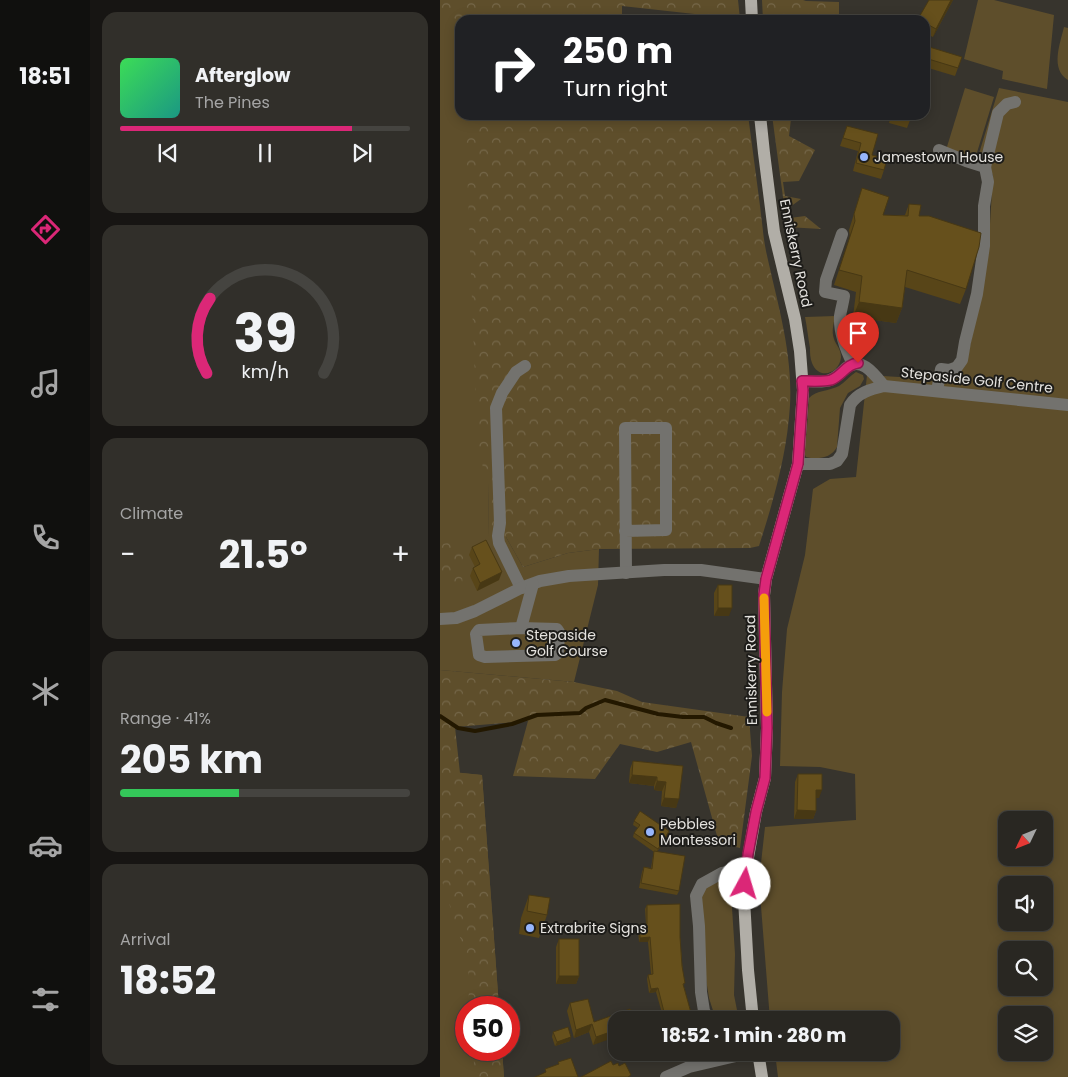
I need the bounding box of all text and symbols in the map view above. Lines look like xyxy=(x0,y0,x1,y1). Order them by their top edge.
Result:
text: 250 m xyxy=(563,26,673,75)
icon: right xyxy=(480,35,545,100)
text: 18:51 xyxy=(19,61,71,92)
text: Afterglow xyxy=(195,62,290,89)
text: Turn right xyxy=(563,73,668,104)
text: The Pines xyxy=(195,91,270,114)
icon: previous xyxy=(154,139,182,167)
icon: pause xyxy=(251,139,279,167)
icon: next xyxy=(348,139,376,167)
place label: Jamestown House xyxy=(874,147,1003,167)
marker: Jamestown House xyxy=(858,151,870,163)
street label: Enniskerry Road xyxy=(775,197,817,309)
icon: directions xyxy=(28,212,63,247)
text: 39 xyxy=(233,297,297,370)
pin xyxy=(837,312,879,363)
icon: arrive xyxy=(844,319,872,347)
text: km/h xyxy=(241,359,289,384)
street label: Stepaside Golf Centre xyxy=(900,362,1054,398)
icon: music xyxy=(28,366,63,401)
text: Climate xyxy=(120,502,183,525)
icon: phone xyxy=(28,520,63,555)
text: 21.5° xyxy=(219,528,308,581)
text: − xyxy=(120,535,135,574)
text: + xyxy=(391,535,410,574)
street label: Enniskerry Road xyxy=(740,615,762,725)
place label: Stepaside Golf Course xyxy=(526,625,608,661)
marker: Stepaside Golf Course xyxy=(510,637,522,649)
icon: climate xyxy=(28,674,63,709)
text: Range · 41% xyxy=(120,707,211,730)
text: 205 km xyxy=(120,733,263,786)
north arrow xyxy=(998,811,1052,866)
map controls xyxy=(998,811,1053,1061)
place label: Pebbles Montessori xyxy=(660,814,736,850)
marker: Pebbles Montessori xyxy=(644,826,656,838)
icon: car xyxy=(28,828,63,863)
position arrow xyxy=(718,857,770,909)
button: sound xyxy=(998,876,1053,931)
place label: Extrabrite Signs xyxy=(540,918,647,938)
marker: Extrabrite Signs xyxy=(524,922,536,934)
text: Arrival xyxy=(120,928,170,951)
button: search xyxy=(998,941,1053,996)
text: 18:52 xyxy=(120,954,216,1007)
icon: filters xyxy=(28,982,63,1017)
speed limit sign: 50 xyxy=(455,996,520,1061)
button: layers xyxy=(998,1006,1053,1061)
text: 18:52 · 1 min · 280 m xyxy=(662,1022,846,1049)

